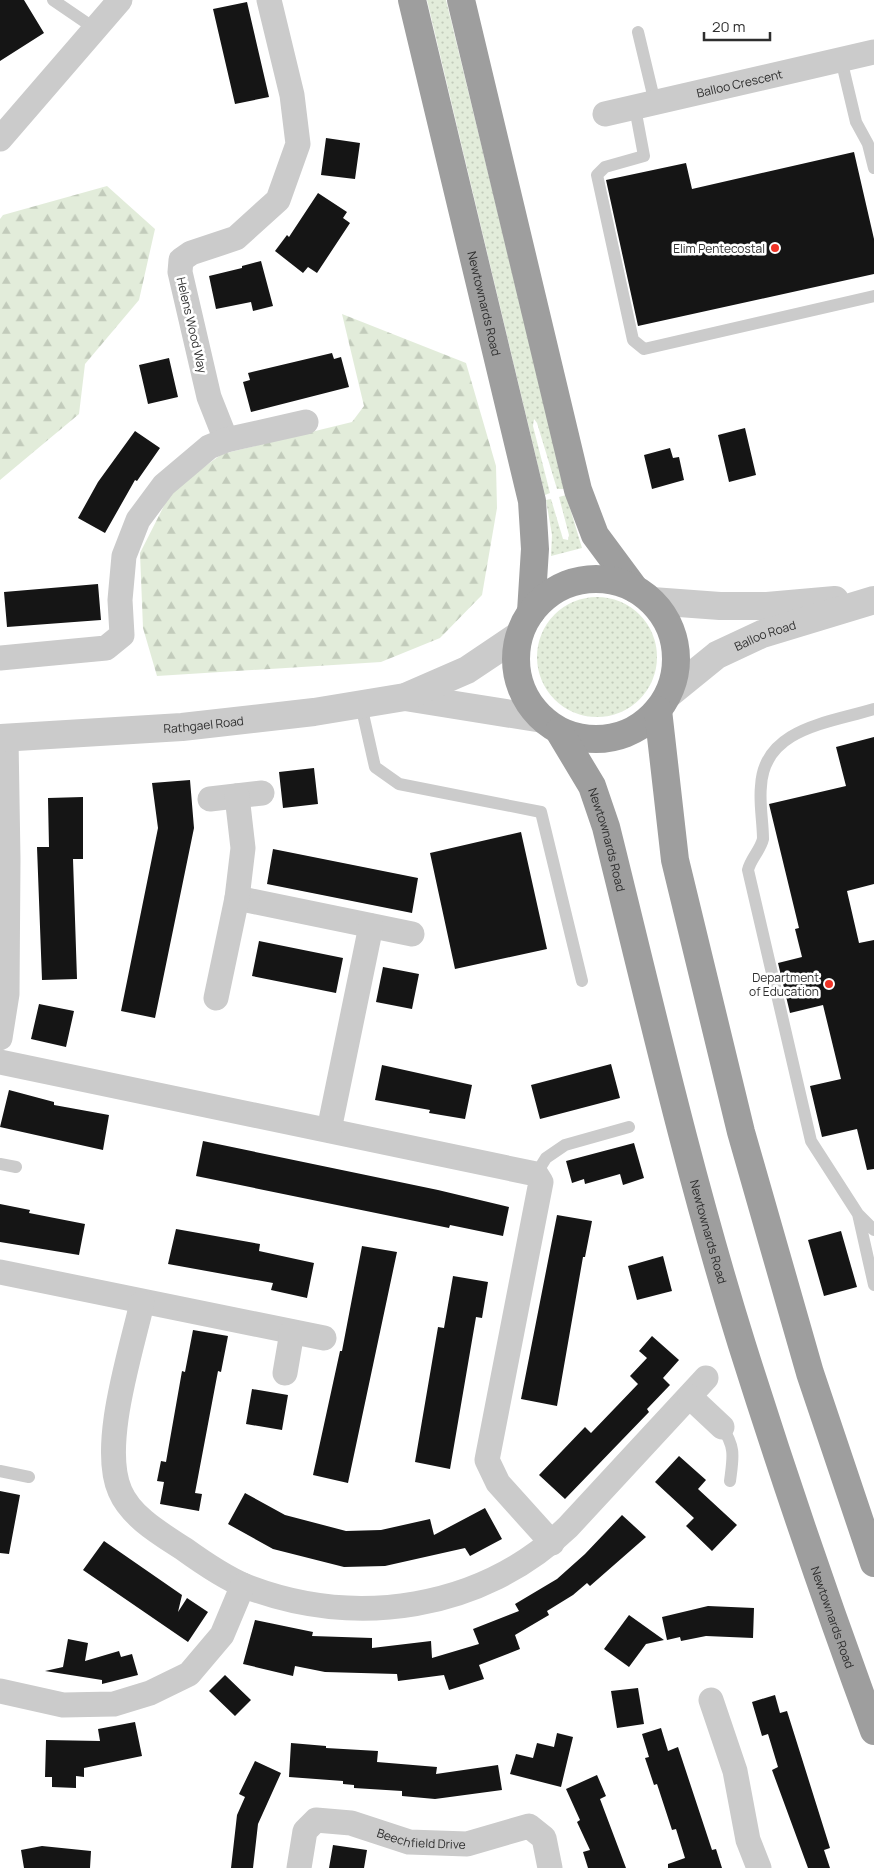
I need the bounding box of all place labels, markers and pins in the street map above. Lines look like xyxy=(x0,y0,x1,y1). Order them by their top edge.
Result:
place label: Elim Pentecostal xyxy=(673,240,765,257)
marker: Elim Pentecostal xyxy=(769,242,781,254)
place label: Department of Education xyxy=(749,969,819,1000)
marker: Department of Education xyxy=(823,978,835,990)

